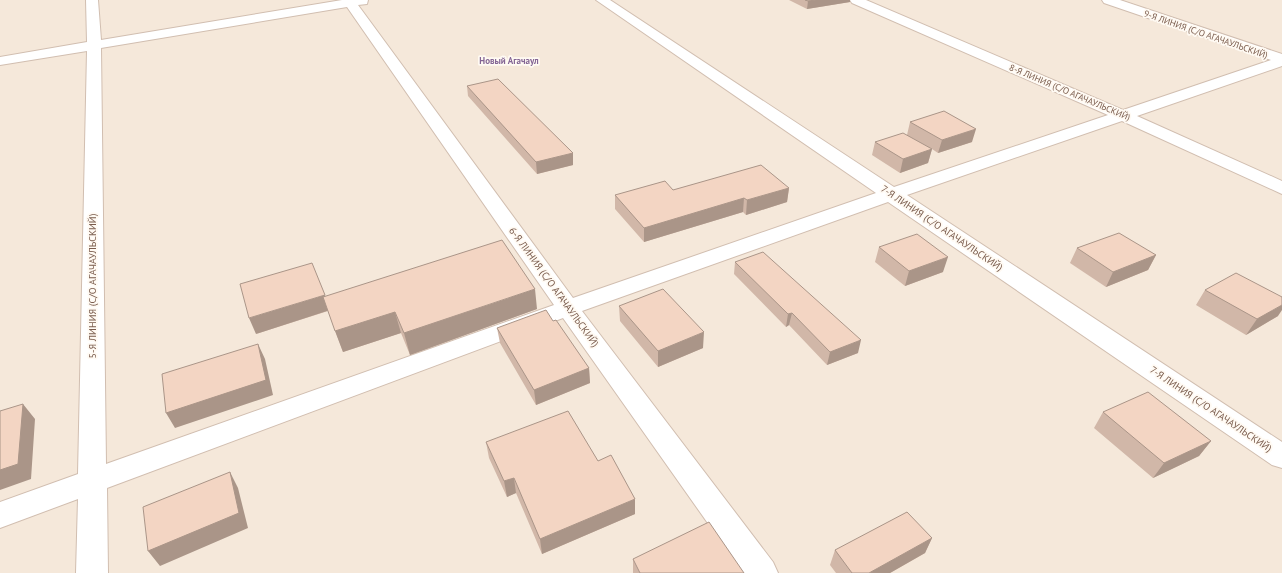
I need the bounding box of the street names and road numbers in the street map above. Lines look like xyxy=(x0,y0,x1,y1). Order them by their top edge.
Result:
street label: 9-Я ЛИНИЯ (С/О АГАЧАУЛЬСКИЙ) xyxy=(1142,8,1269,61)
street label: 8-Я ЛИНИЯ (С/О АГАЧАУЛЬСКИЙ) xyxy=(1007,61,1132,123)
street label: 7-Я ЛИНИЯ (С/О АГАЧАУЛЬСКИЙ) xyxy=(879,182,1006,274)
street label: 5-Я ЛИНИЯ (С/О АГАЧАУЛЬСКИЙ) xyxy=(86,213,99,358)
street label: 6-Я ЛИНИЯ (С/О АГАЧАУЛЬСКИЙ) xyxy=(506,225,602,350)
street label: 7-Я ЛИНИЯ (С/О АГАЧАУЛЬСКИЙ) xyxy=(1148,363,1275,455)

